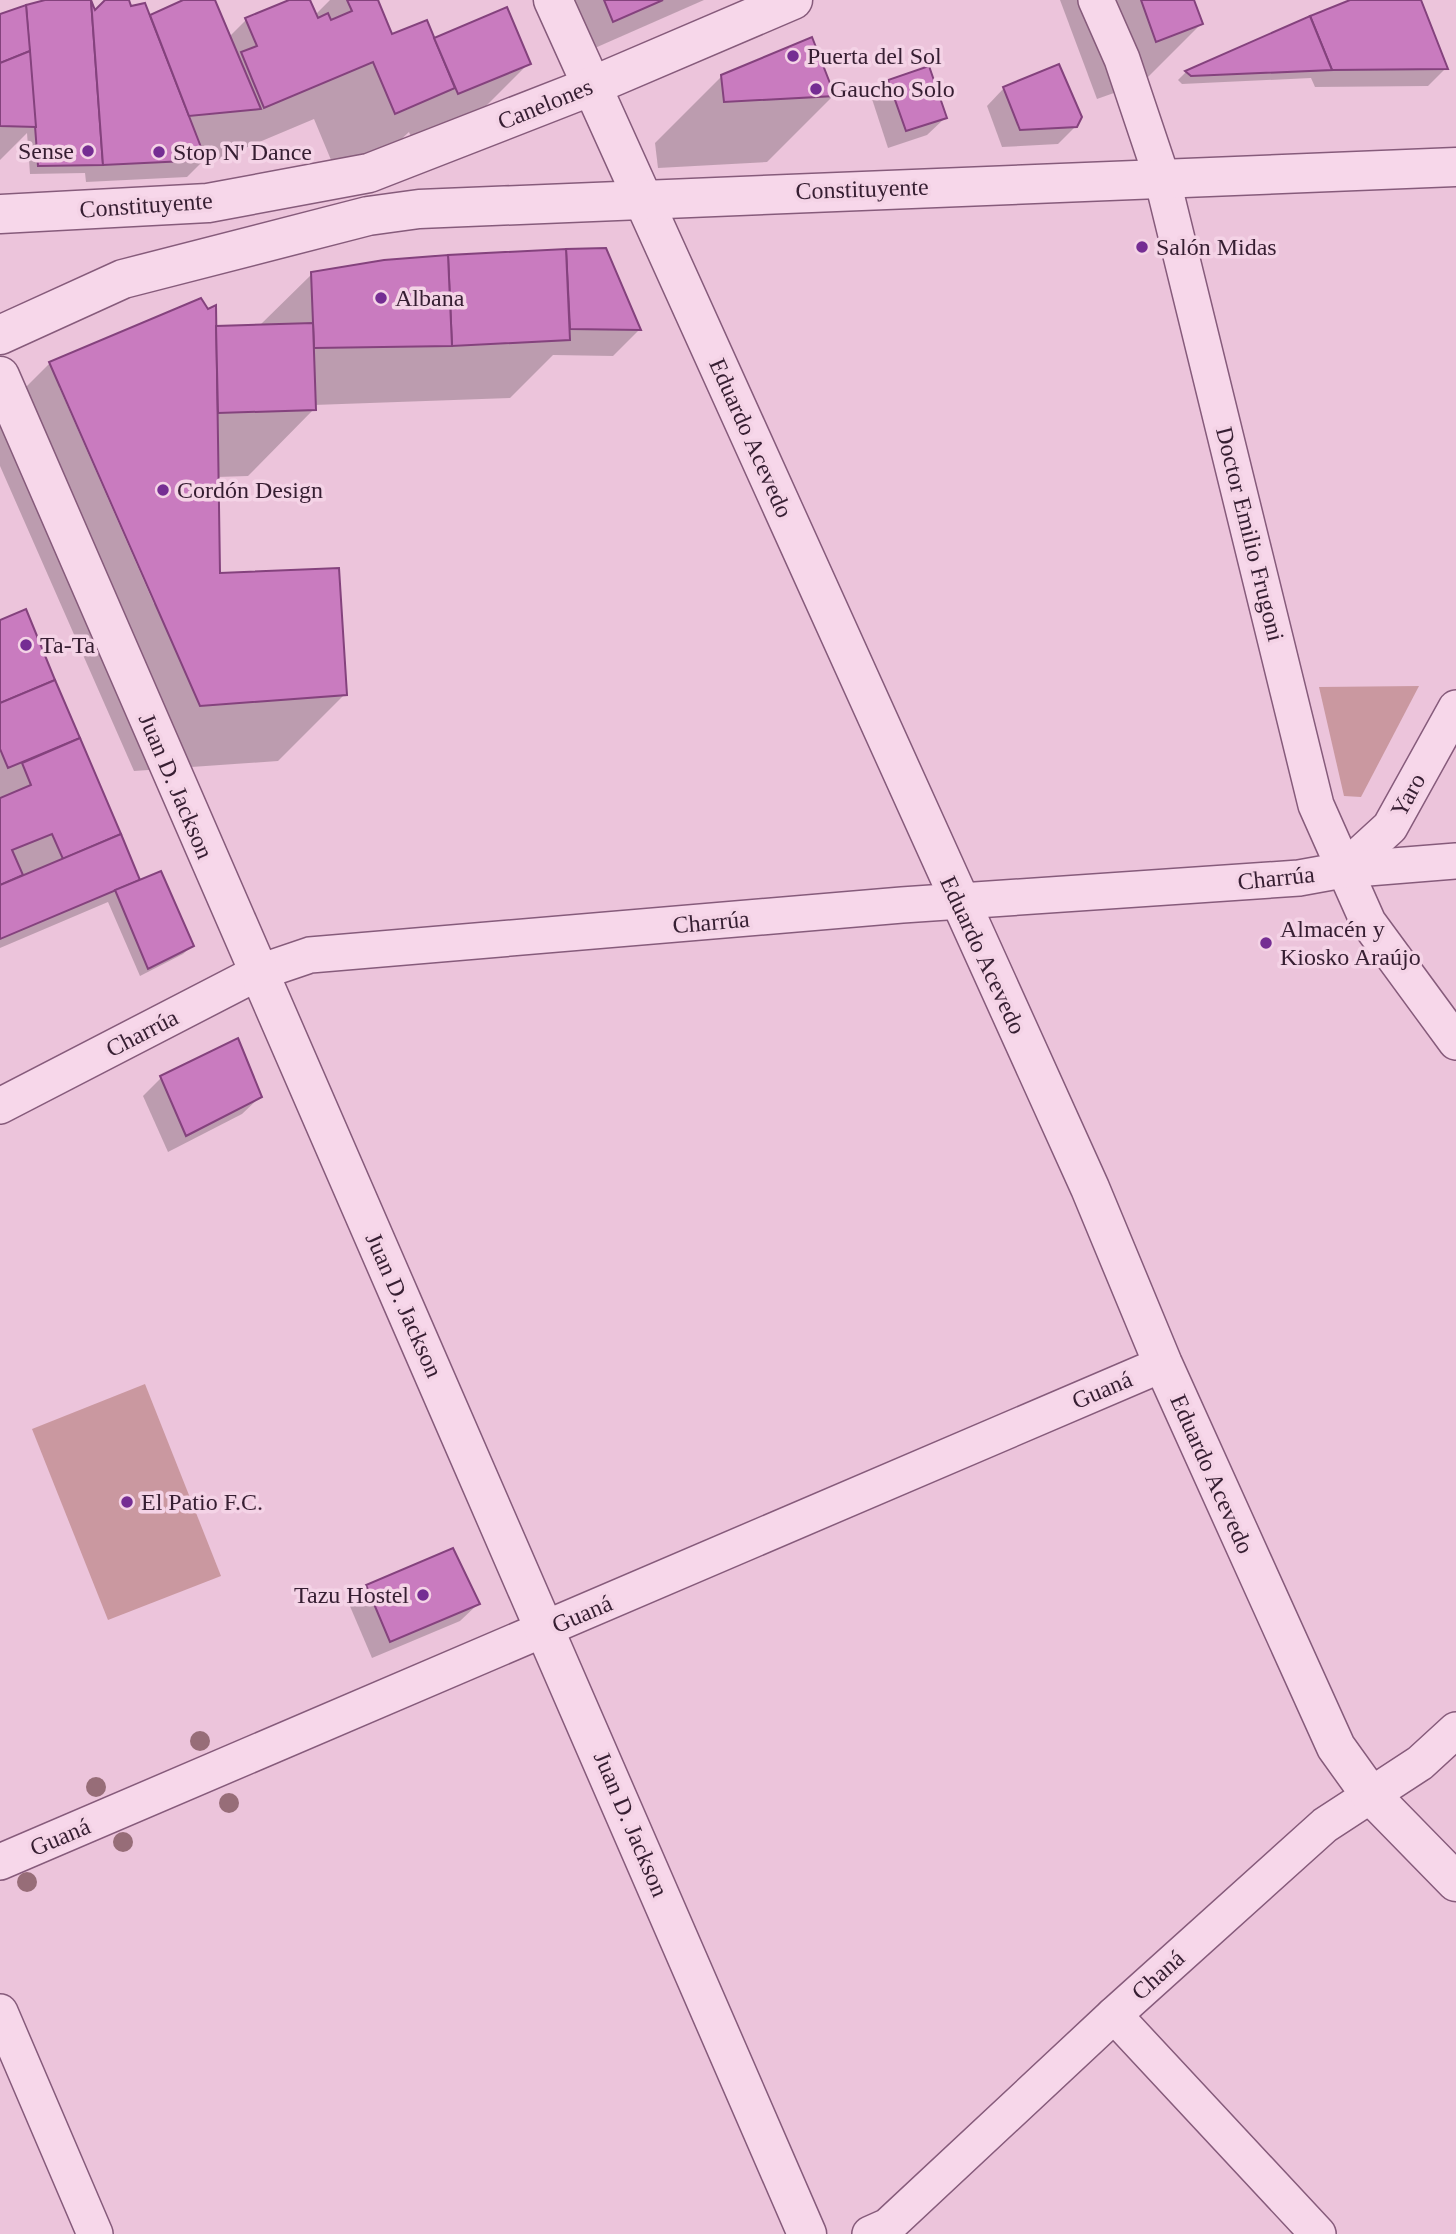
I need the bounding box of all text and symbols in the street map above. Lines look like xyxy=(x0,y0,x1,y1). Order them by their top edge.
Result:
place label: Puerta del Sol xyxy=(807,43,942,69)
marker: Puerta del Sol xyxy=(785,48,801,64)
street label: Canelones xyxy=(494,73,596,135)
place label: Gaucho Solo xyxy=(830,76,955,102)
marker: Gaucho Solo xyxy=(808,81,824,97)
place label: Sense xyxy=(18,138,74,164)
place label: Stop N' Dance xyxy=(173,139,312,165)
marker: Sense xyxy=(80,143,96,159)
marker: Stop N' Dance xyxy=(151,144,167,160)
street label: Constituyente xyxy=(795,174,929,204)
street label: Constituyente xyxy=(79,187,213,223)
place label: Salón Midas xyxy=(1156,234,1277,260)
marker: Salón Midas xyxy=(1134,239,1150,255)
place label: Albana xyxy=(395,285,465,311)
marker: Albana xyxy=(373,290,389,306)
street label: Eduardo Acevedo xyxy=(704,354,798,522)
street label: Doctor Emilio Frugoni xyxy=(1211,424,1289,644)
place label: Cordón Design xyxy=(177,477,323,503)
marker: Cordón Design xyxy=(155,482,171,498)
place label: Ta-Ta xyxy=(40,632,96,658)
marker: Ta-Ta xyxy=(18,637,34,653)
street label: Juan D. Jackson xyxy=(134,709,218,863)
street label: Yaro xyxy=(1386,769,1430,821)
street label: Charrúa xyxy=(1236,861,1316,895)
street label: Eduardo Acevedo xyxy=(935,872,1031,1038)
street label: Charrúa xyxy=(671,906,751,938)
place label: Almacén y Kiosko Araújo xyxy=(1280,916,1421,970)
marker: Almacén y Kiosko Araújo xyxy=(1258,935,1274,951)
street label: Charrúa xyxy=(102,1004,183,1062)
street label: Juan D. Jackson xyxy=(361,1229,447,1381)
street label: Guaná xyxy=(1068,1366,1136,1414)
street label: Eduardo Acevedo xyxy=(1165,1390,1259,1558)
place label: El Patio F.C. xyxy=(141,1489,263,1515)
marker: El Patio F.C. xyxy=(119,1494,135,1510)
place label: Tazu Hostel xyxy=(294,1582,409,1608)
marker: Tazu Hostel xyxy=(415,1587,431,1603)
street label: Guaná xyxy=(548,1590,616,1638)
street label: Juan D. Jackson xyxy=(589,1747,673,1901)
street label: Guaná xyxy=(26,1813,94,1861)
street label: Chaná xyxy=(1127,1945,1190,2005)

